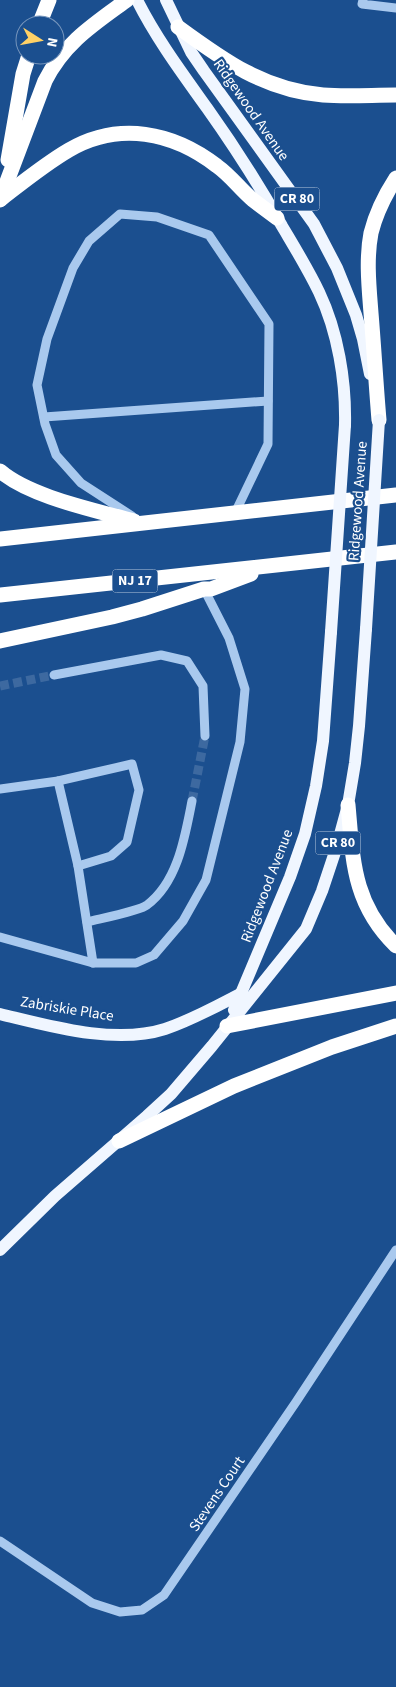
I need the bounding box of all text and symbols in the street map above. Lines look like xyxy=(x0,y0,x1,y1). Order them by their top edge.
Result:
north arrow xyxy=(15,15,65,65)
text: N xyxy=(41,36,62,49)
street label: Ridgewood Avenue xyxy=(208,55,294,165)
road number: CR 80 xyxy=(274,188,320,210)
street label: Ridgewood Avenue xyxy=(343,440,373,562)
road number: NJ 17 xyxy=(112,570,158,592)
street label: Ridgewood Avenue xyxy=(236,826,298,946)
road number: CR 80 xyxy=(316,831,360,854)
street label: Zabriskie Place xyxy=(19,991,115,1027)
street label: Stevens Court xyxy=(184,1452,250,1536)

